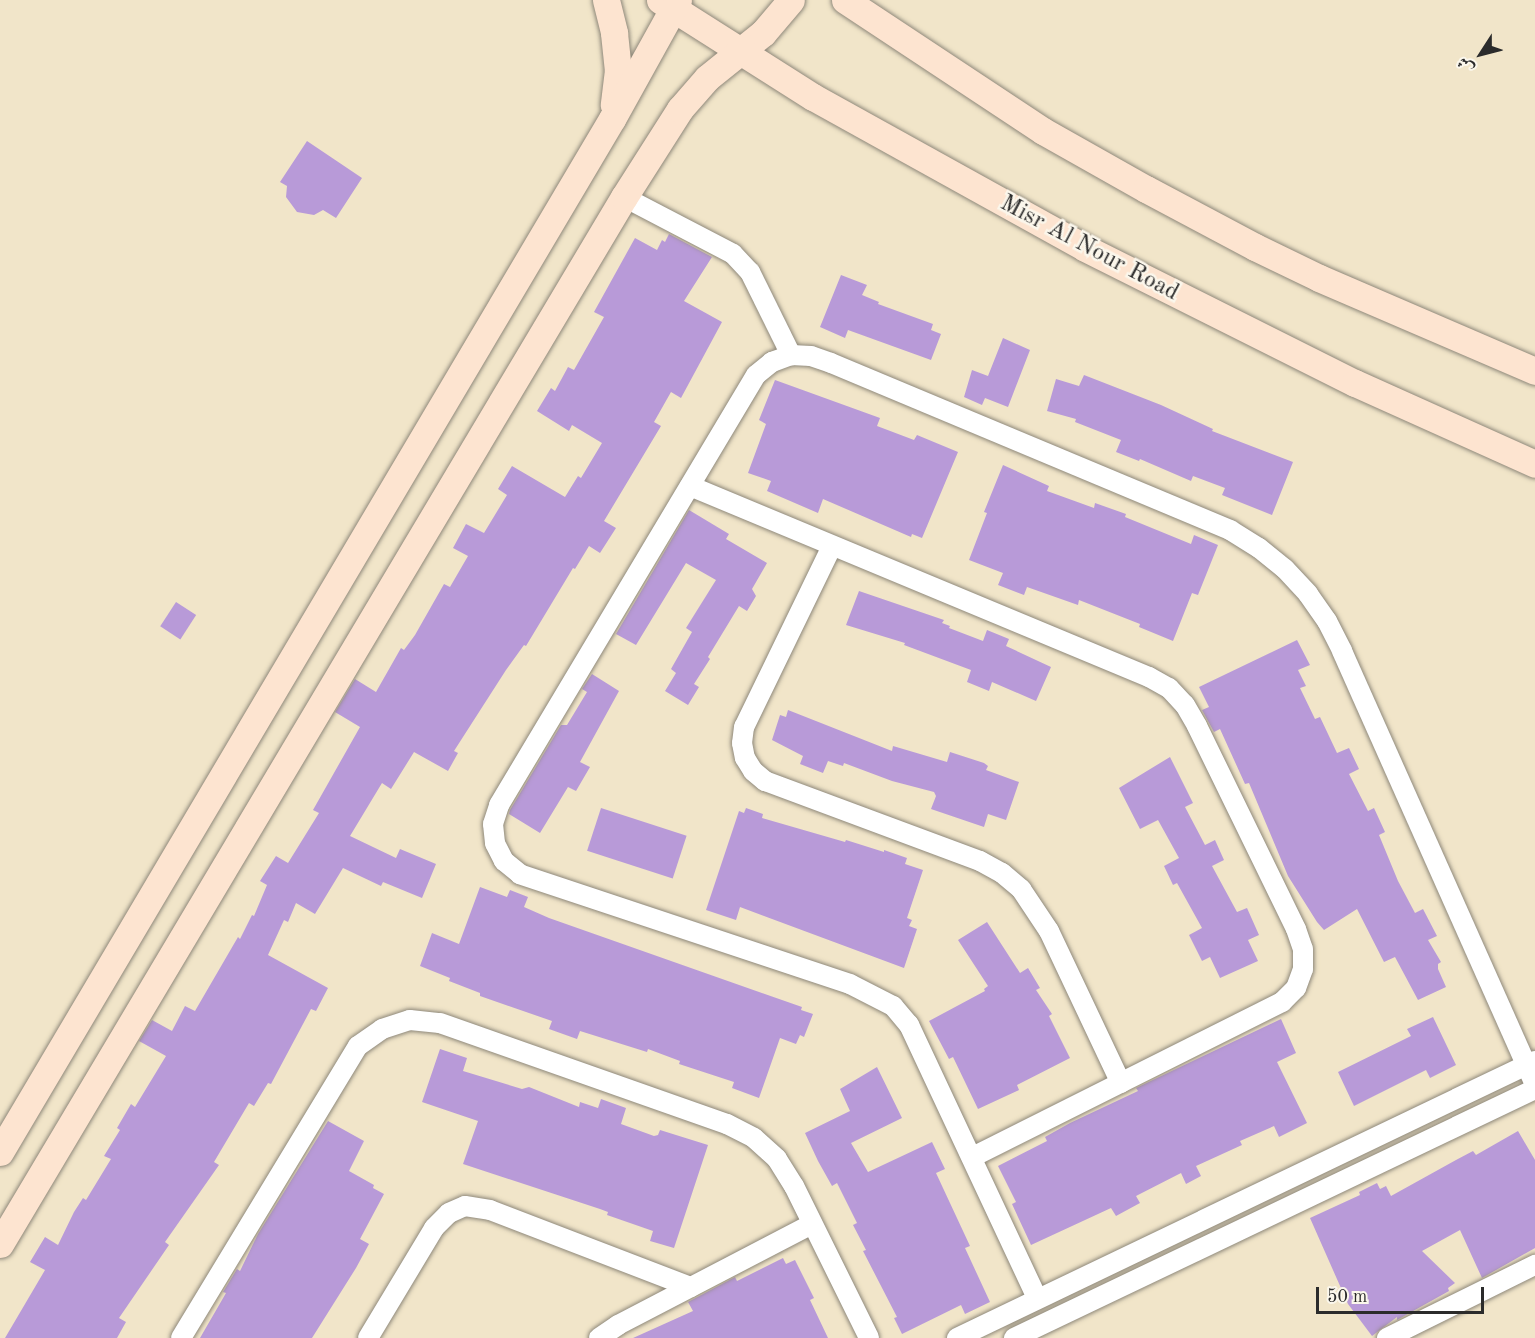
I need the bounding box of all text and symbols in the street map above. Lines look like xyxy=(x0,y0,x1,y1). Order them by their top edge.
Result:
north arrow xyxy=(1451,24,1511,84)
text: ش xyxy=(1455,53,1478,76)
street label: Misr Al Nour Road xyxy=(995,190,1183,308)
scale bar xyxy=(1319,1275,1487,1313)
text: 50 m xyxy=(1327,1288,1367,1306)

